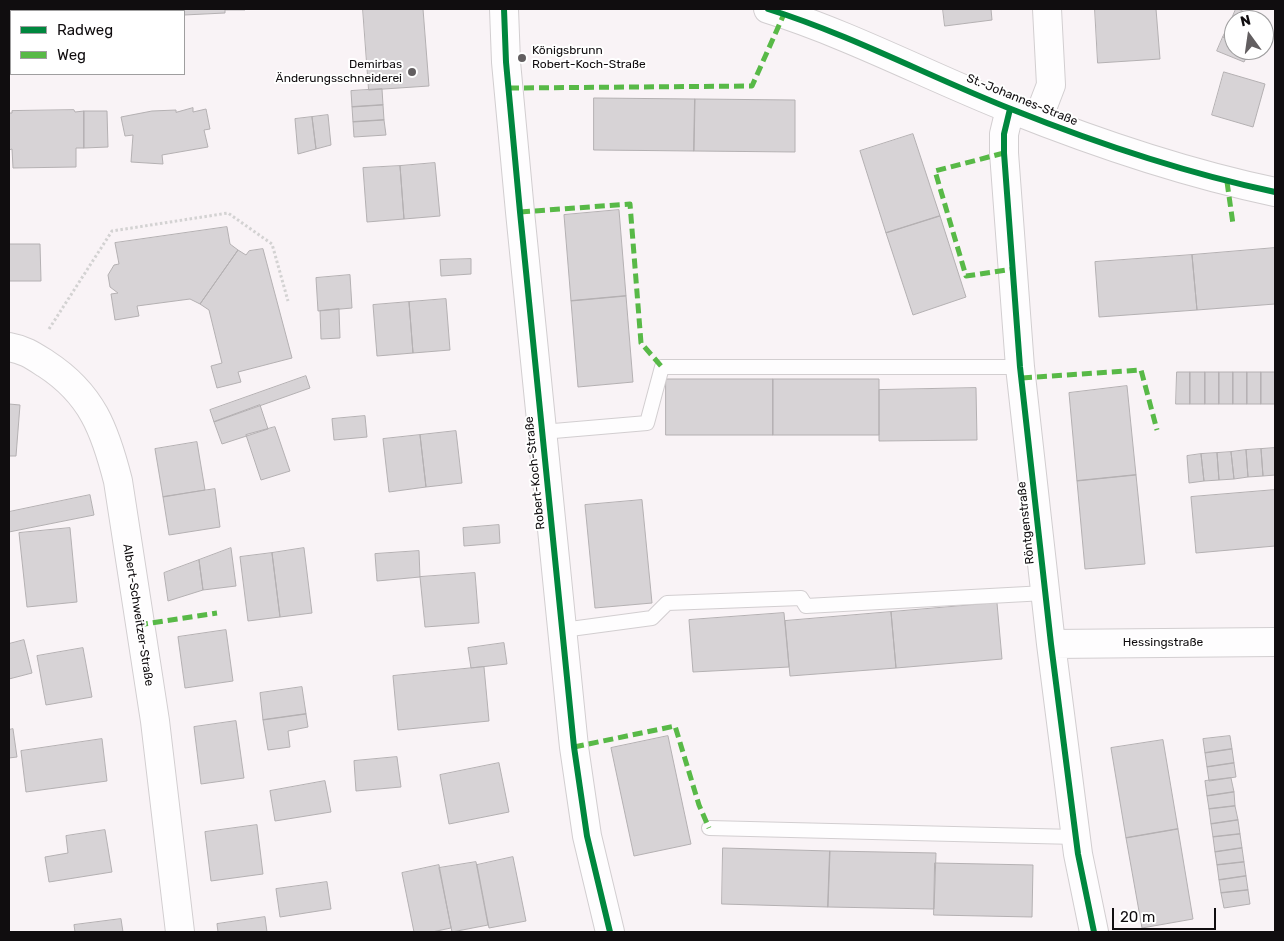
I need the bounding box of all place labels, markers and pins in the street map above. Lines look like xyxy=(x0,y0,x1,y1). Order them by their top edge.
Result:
place label: Königsbrunn Robert-Koch-Straße xyxy=(532,44,646,72)
marker: Königsbrunn Robert-Koch-Straße xyxy=(516,52,528,64)
place label: Demirbas Änderungsschneiderei xyxy=(276,58,402,86)
marker: Demirbas Änderungsschneiderei xyxy=(406,66,418,78)

